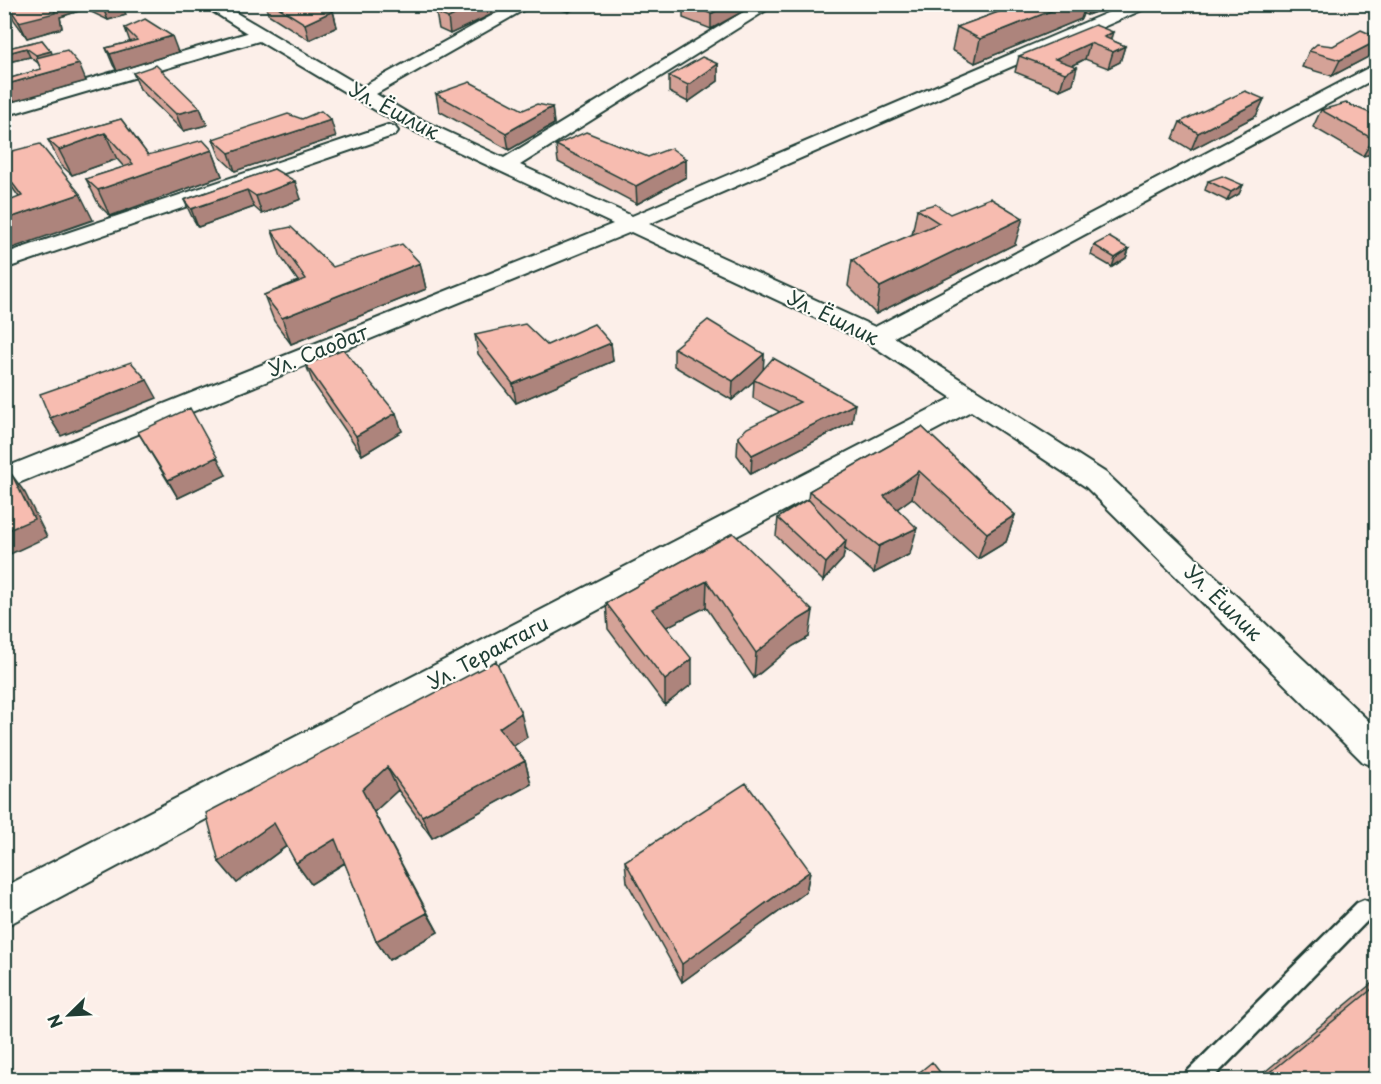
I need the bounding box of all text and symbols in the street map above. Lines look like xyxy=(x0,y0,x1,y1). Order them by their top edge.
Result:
street label: Ул. Ёшлик xyxy=(344,74,445,147)
street label: Ул. Ёшлик xyxy=(783,282,884,352)
street label: Ул. Саодат xyxy=(263,316,373,384)
street label: Ул. Ёшлик xyxy=(1178,557,1270,647)
street label: Ул. Терактаги xyxy=(421,607,554,697)
north arrow xyxy=(39,985,99,1045)
text: N xyxy=(41,1011,68,1032)

